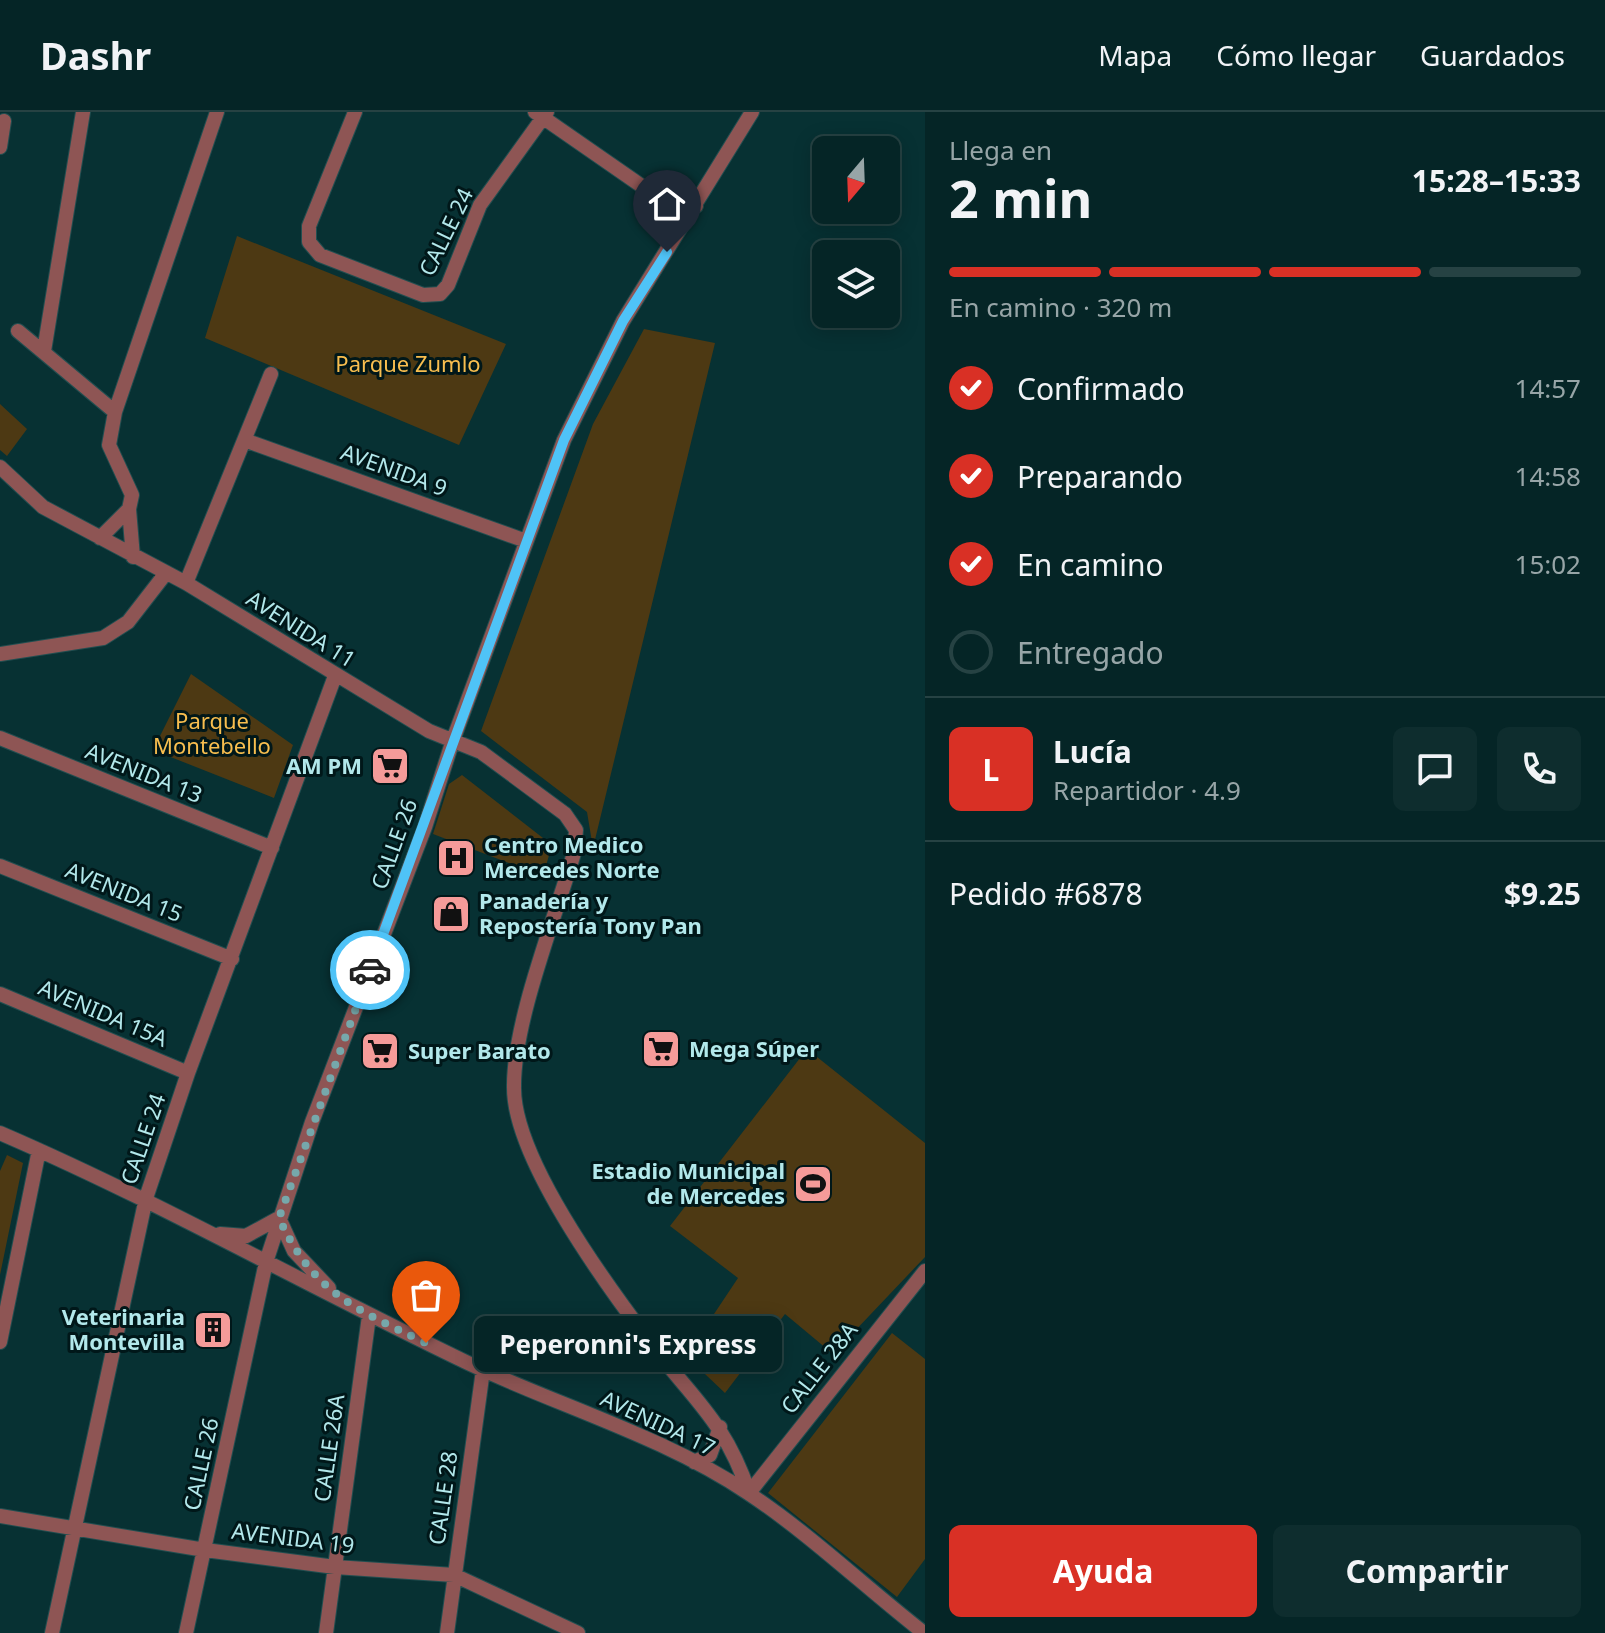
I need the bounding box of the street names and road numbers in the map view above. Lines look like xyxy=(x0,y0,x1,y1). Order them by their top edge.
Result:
street label: CALLE 24 xyxy=(411,182,479,280)
street label: AVENIDA 9 xyxy=(337,436,452,502)
street label: AVENIDA 11 xyxy=(241,583,362,674)
street label: AVENIDA 13 xyxy=(82,735,207,809)
street label: CALLE 26 xyxy=(363,794,423,893)
street label: AVENIDA 15 xyxy=(62,854,187,928)
street label: AVENIDA 15A xyxy=(34,971,173,1053)
street label: CALLE 24 xyxy=(113,1089,172,1188)
street label: CALLE 28A xyxy=(773,1315,864,1419)
street label: AVENIDA 17 xyxy=(596,1382,721,1462)
street label: CALLE 26A xyxy=(306,1391,351,1504)
street label: CALLE 26 xyxy=(176,1415,224,1513)
street label: CALLE 28 xyxy=(421,1449,463,1547)
street label: AVENIDA 19 xyxy=(230,1515,356,1559)

